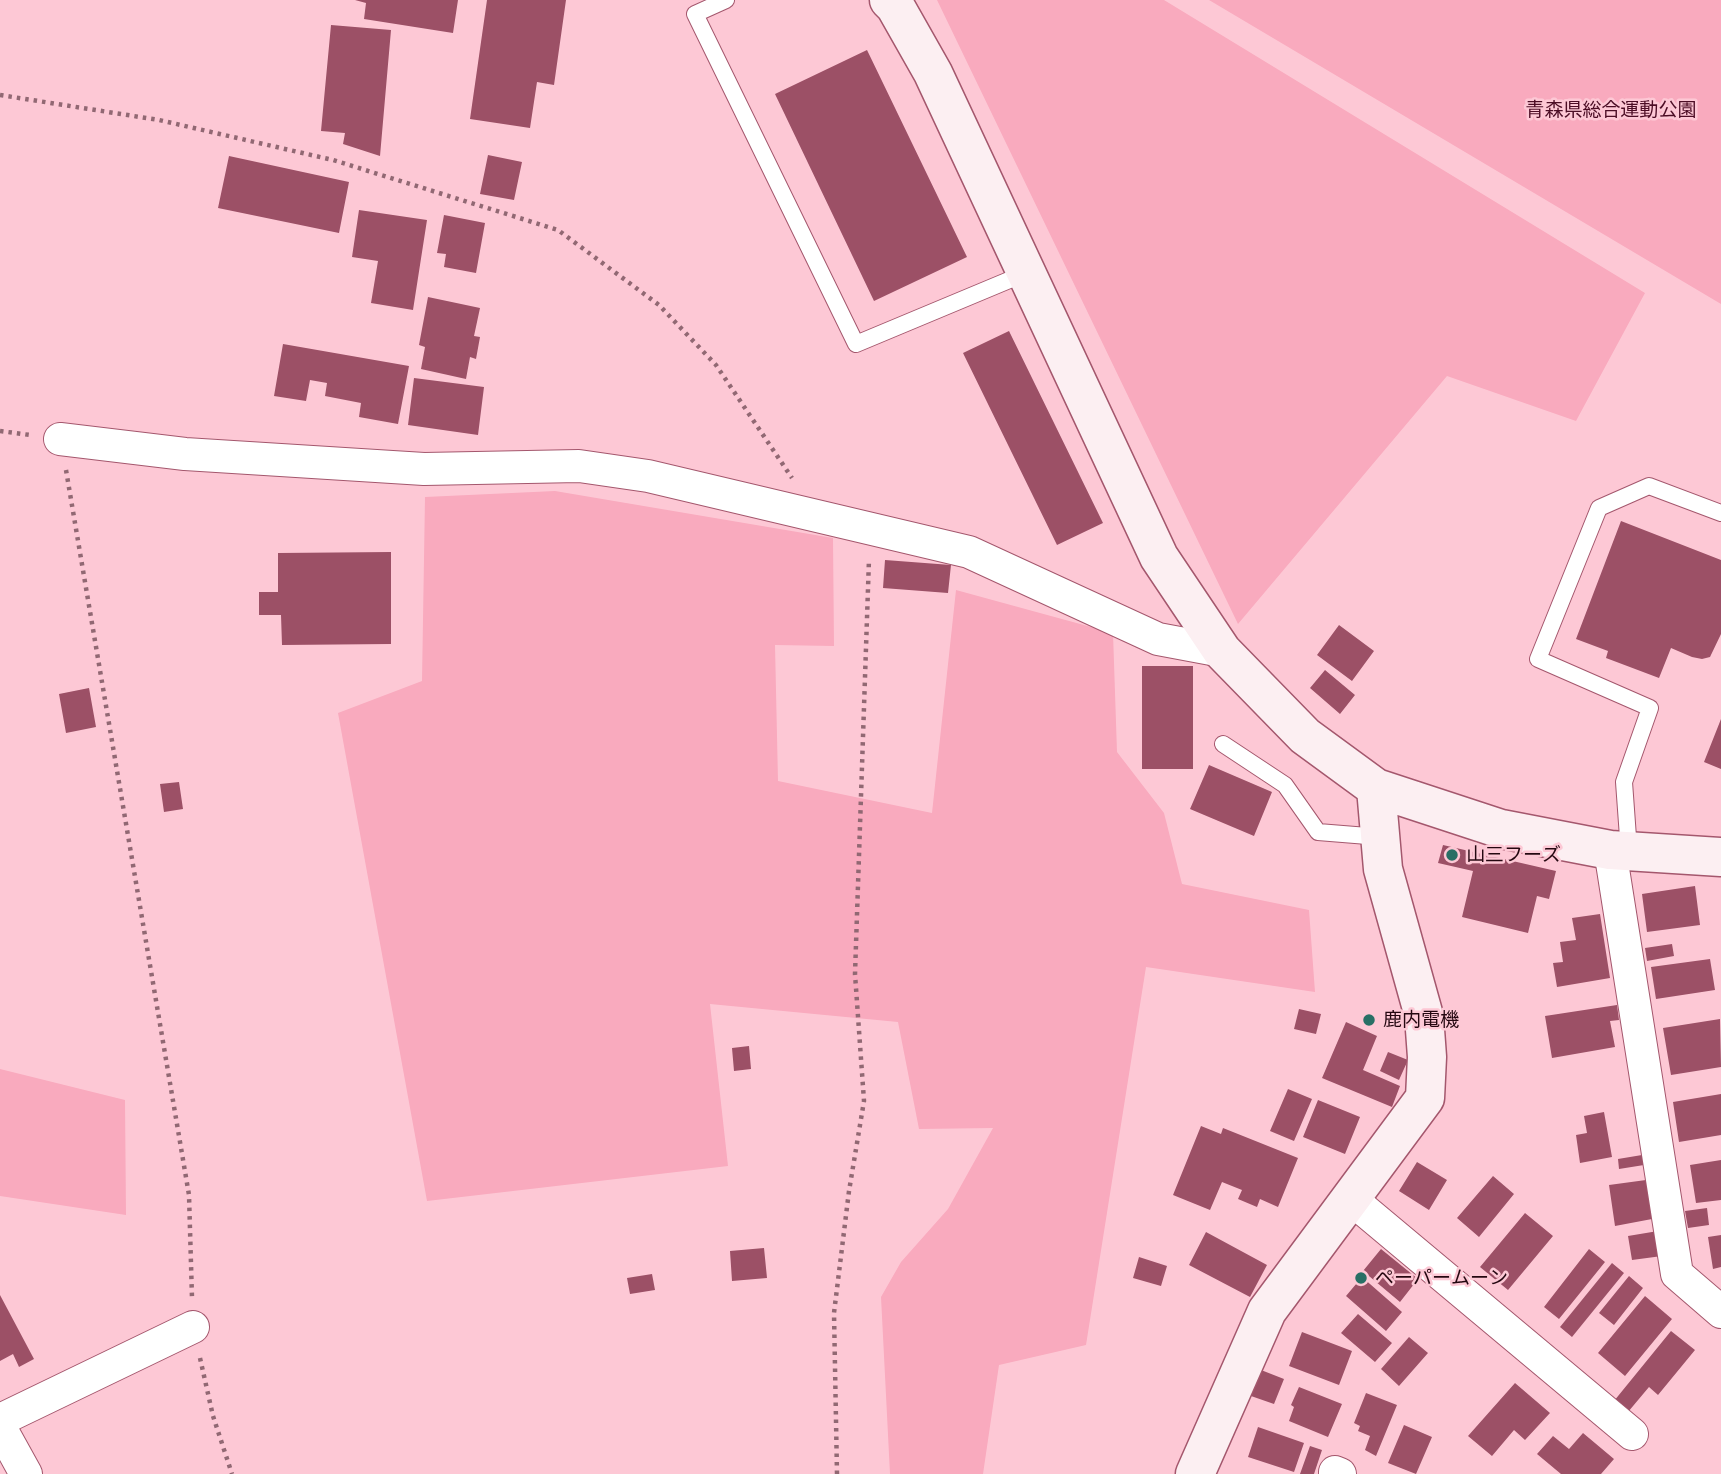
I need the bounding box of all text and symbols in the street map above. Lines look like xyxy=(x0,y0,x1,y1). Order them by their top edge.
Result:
park label: 青森県総合運動公園 xyxy=(1526,99,1696,121)
place label: 山三フーズ xyxy=(1466,844,1561,866)
marker: 山三フーズ xyxy=(1444,847,1460,863)
place label: 鹿内電機 xyxy=(1383,1009,1459,1031)
marker: 鹿内電機 xyxy=(1361,1012,1377,1028)
place label: ペーパームーン xyxy=(1375,1267,1508,1289)
marker: ペーパームーン xyxy=(1353,1270,1369,1286)

